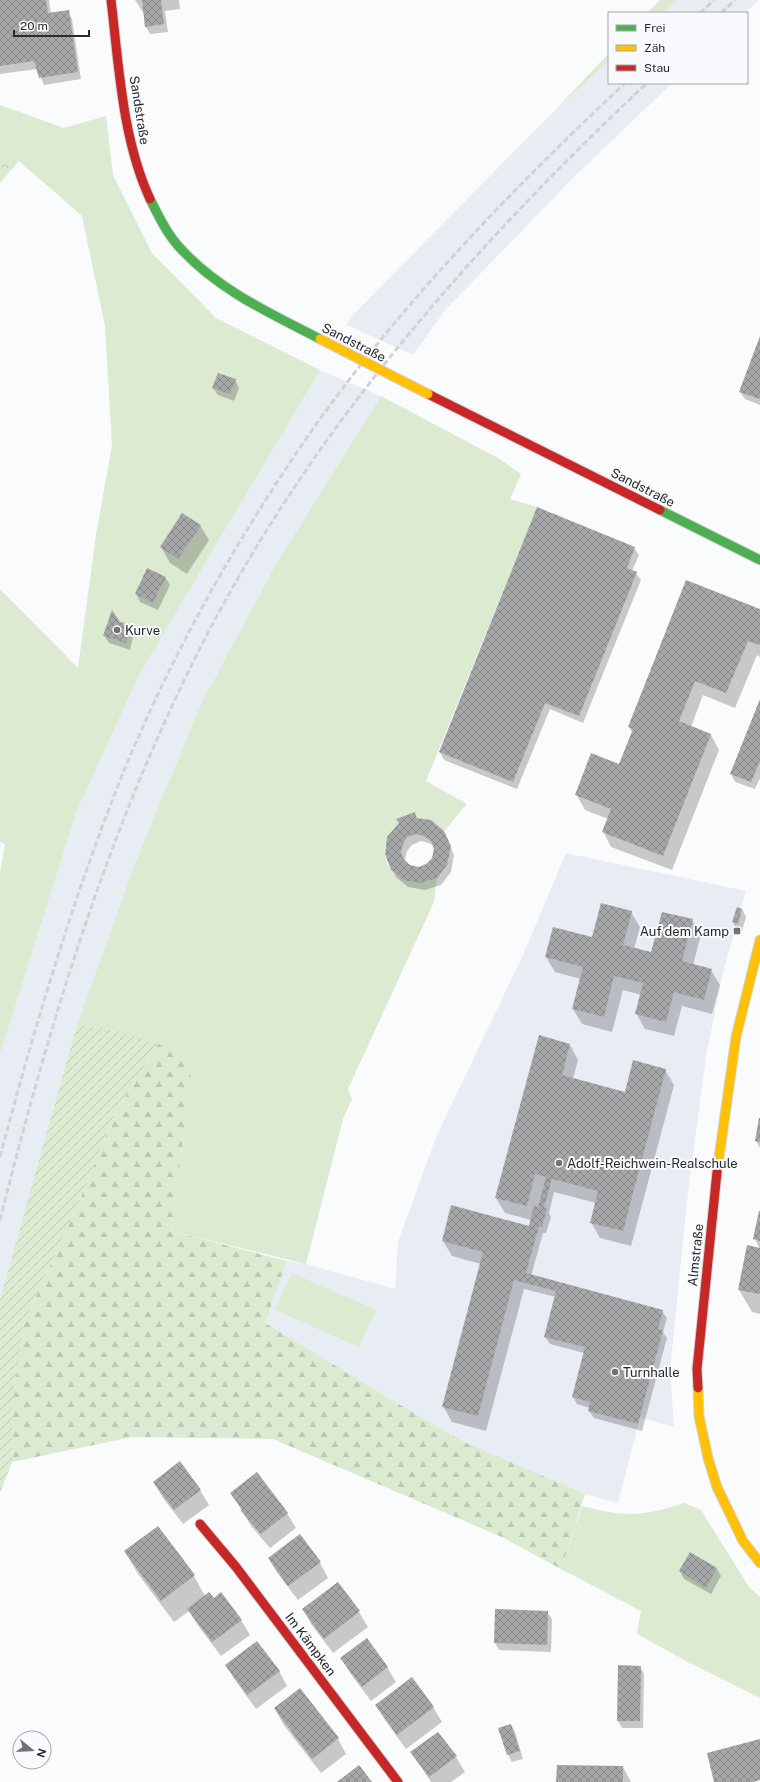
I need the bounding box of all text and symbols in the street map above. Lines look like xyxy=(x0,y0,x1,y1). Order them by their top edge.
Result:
scale bar xyxy=(14,12,89,38)
legend xyxy=(608,12,748,84)
text: 20 m xyxy=(20,19,48,33)
text: Frei xyxy=(644,21,666,35)
text: Zäh xyxy=(644,41,665,55)
text: Stau xyxy=(644,61,670,75)
street label: Sandstraße xyxy=(127,74,152,146)
street label: Sandstraße xyxy=(319,320,388,365)
street label: Sandstraße xyxy=(608,465,677,510)
place label: Kurve xyxy=(125,623,160,638)
marker: Kurve xyxy=(112,625,122,635)
place label: Auf dem Kamp xyxy=(640,924,729,939)
marker: Auf dem Kamp xyxy=(732,926,742,936)
place label: Adolf-Reichwein-Realschule xyxy=(567,1156,738,1171)
marker: Adolf-Reichwein-Realschule xyxy=(554,1158,564,1168)
street label: Almstraße xyxy=(685,1223,706,1287)
place label: Turnhalle xyxy=(623,1365,680,1380)
marker: Turnhalle xyxy=(610,1367,620,1377)
street label: Im Kämpken xyxy=(282,1610,339,1679)
north arrow xyxy=(12,1730,52,1770)
text: N xyxy=(34,1747,49,1759)

